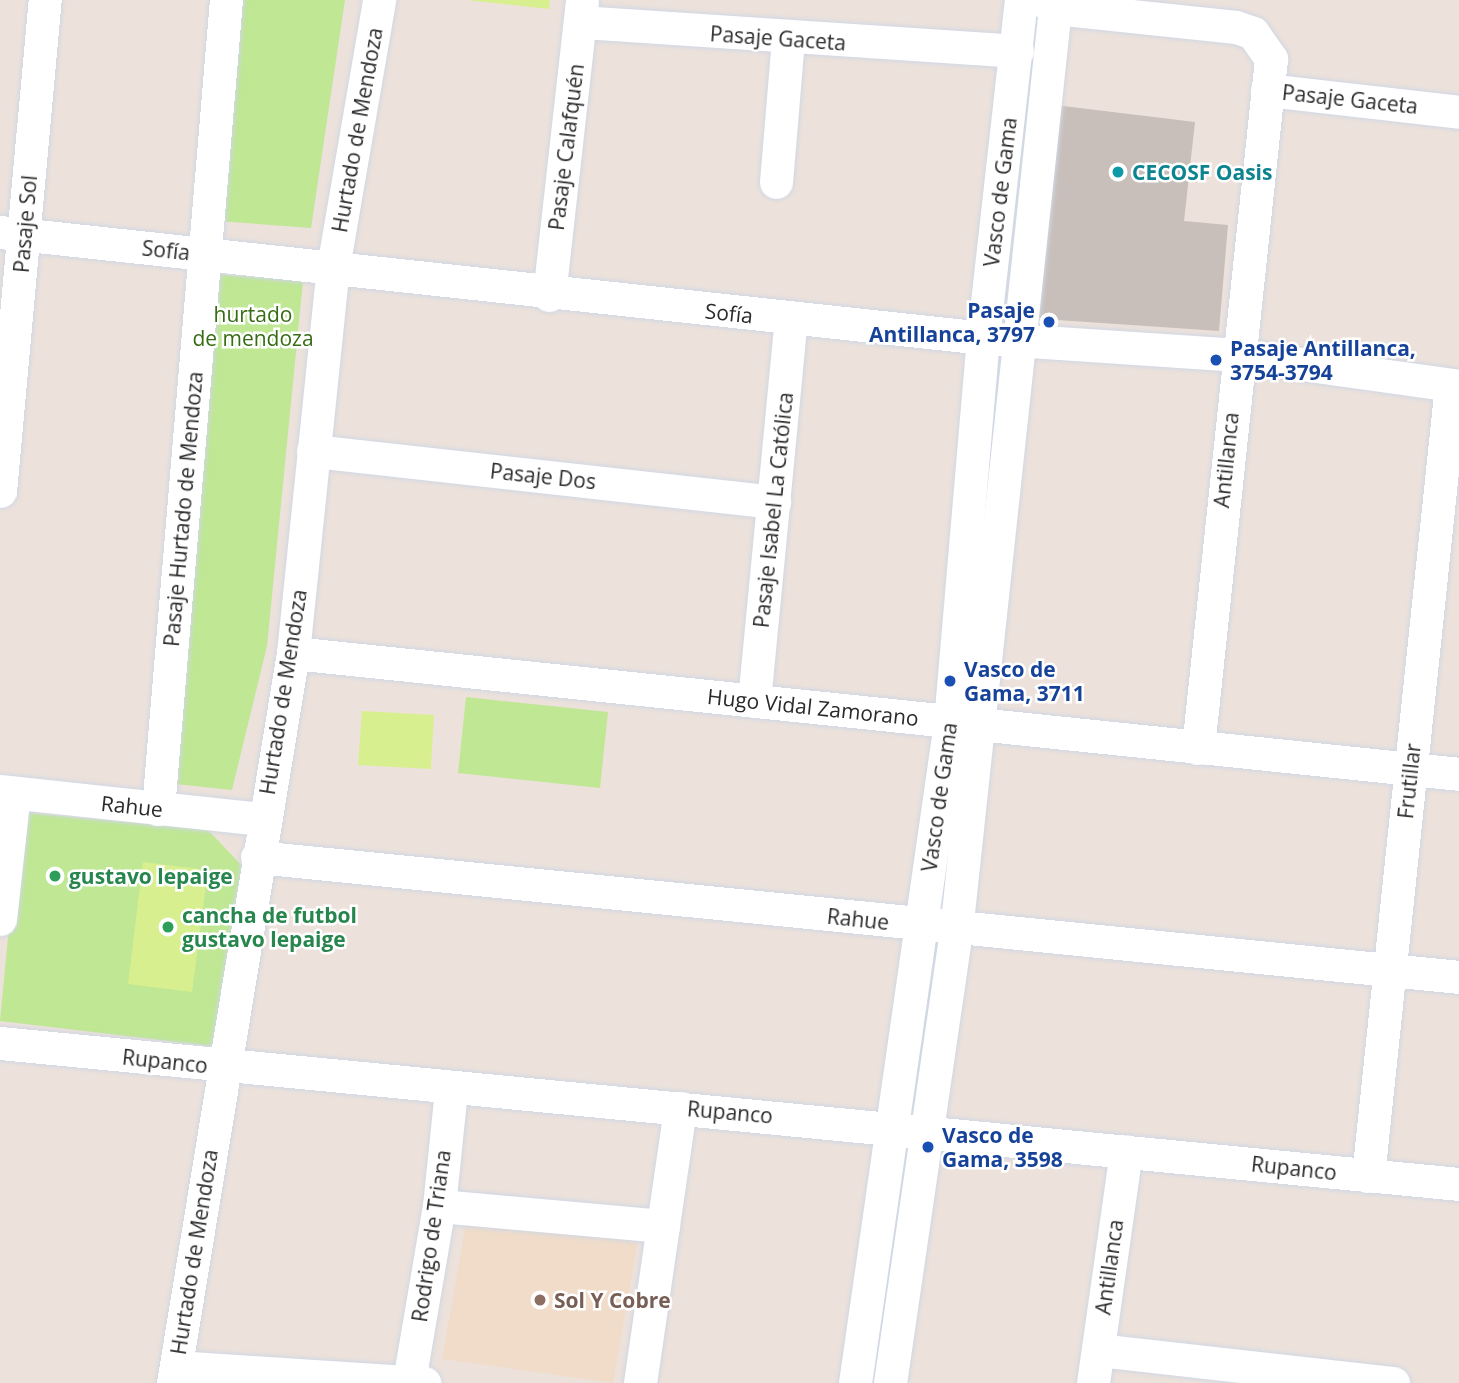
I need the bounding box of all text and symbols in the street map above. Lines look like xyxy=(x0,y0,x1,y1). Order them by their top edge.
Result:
street label: Pasaje Gaceta xyxy=(709,21,847,55)
street label: Hurtado de Mendoza xyxy=(327,26,387,234)
street label: Pasaje Calafquén xyxy=(543,62,589,232)
street label: Pasaje Gaceta xyxy=(1281,79,1419,119)
street label: Vasco de Gama xyxy=(978,116,1022,268)
place label: CECOSF Oasis xyxy=(1132,159,1272,185)
marker: CECOSF Oasis xyxy=(1110,164,1126,180)
street label: Pasaje Sol xyxy=(8,174,42,274)
street label: Sofía xyxy=(141,235,191,265)
place label: Pasaje Antillanca, 3797 xyxy=(869,297,1035,347)
street label: Sofía xyxy=(704,298,754,328)
park label: hurtado de mendoza xyxy=(192,301,314,351)
marker: Pasaje Antillanca, 3797 xyxy=(1041,314,1057,330)
place label: Pasaje Antillanca, 3754-3794 xyxy=(1230,335,1416,385)
marker: Pasaje Antillanca, 3754-3794 xyxy=(1208,352,1224,368)
street label: Pasaje Hurtado de Mendoza xyxy=(158,370,208,648)
street label: Pasaje Isabel La Católica xyxy=(748,391,798,629)
street label: Antillanca xyxy=(1208,411,1244,509)
street label: Pasaje Dos xyxy=(489,458,597,494)
street label: Hurtado de Mendoza xyxy=(254,587,312,797)
place label: Vasco de Gama, 3711 xyxy=(964,656,1085,706)
marker: Vasco de Gama, 3711 xyxy=(942,673,958,689)
street label: Hugo Vidal Zamorano xyxy=(706,683,920,731)
street label: Vasco de Gama xyxy=(916,721,962,873)
street label: Frutillar xyxy=(1393,742,1425,820)
street label: Rahue xyxy=(100,790,164,822)
place label: gustavo lepaige xyxy=(69,863,233,889)
marker: gustavo lepaige xyxy=(47,868,63,884)
place label: cancha de futbol gustavo lepaige xyxy=(182,902,357,952)
street label: Rahue xyxy=(826,903,890,935)
marker: cancha de futbol gustavo lepaige xyxy=(160,919,176,935)
street label: Rupanco xyxy=(121,1044,209,1078)
street label: Rupanco xyxy=(686,1096,774,1128)
place label: Vasco de Gama, 3598 xyxy=(942,1122,1063,1172)
marker: Vasco de Gama, 3598 xyxy=(920,1139,936,1155)
street label: Hurtado de Mendoza xyxy=(165,1147,223,1357)
street label: Rodrigo de Triana xyxy=(406,1148,456,1324)
street label: Rupanco xyxy=(1250,1151,1338,1185)
street label: Antillanca xyxy=(1090,1218,1128,1316)
place label: Sol Y Cobre xyxy=(554,1287,671,1313)
marker: Sol Y Cobre xyxy=(532,1292,548,1308)

